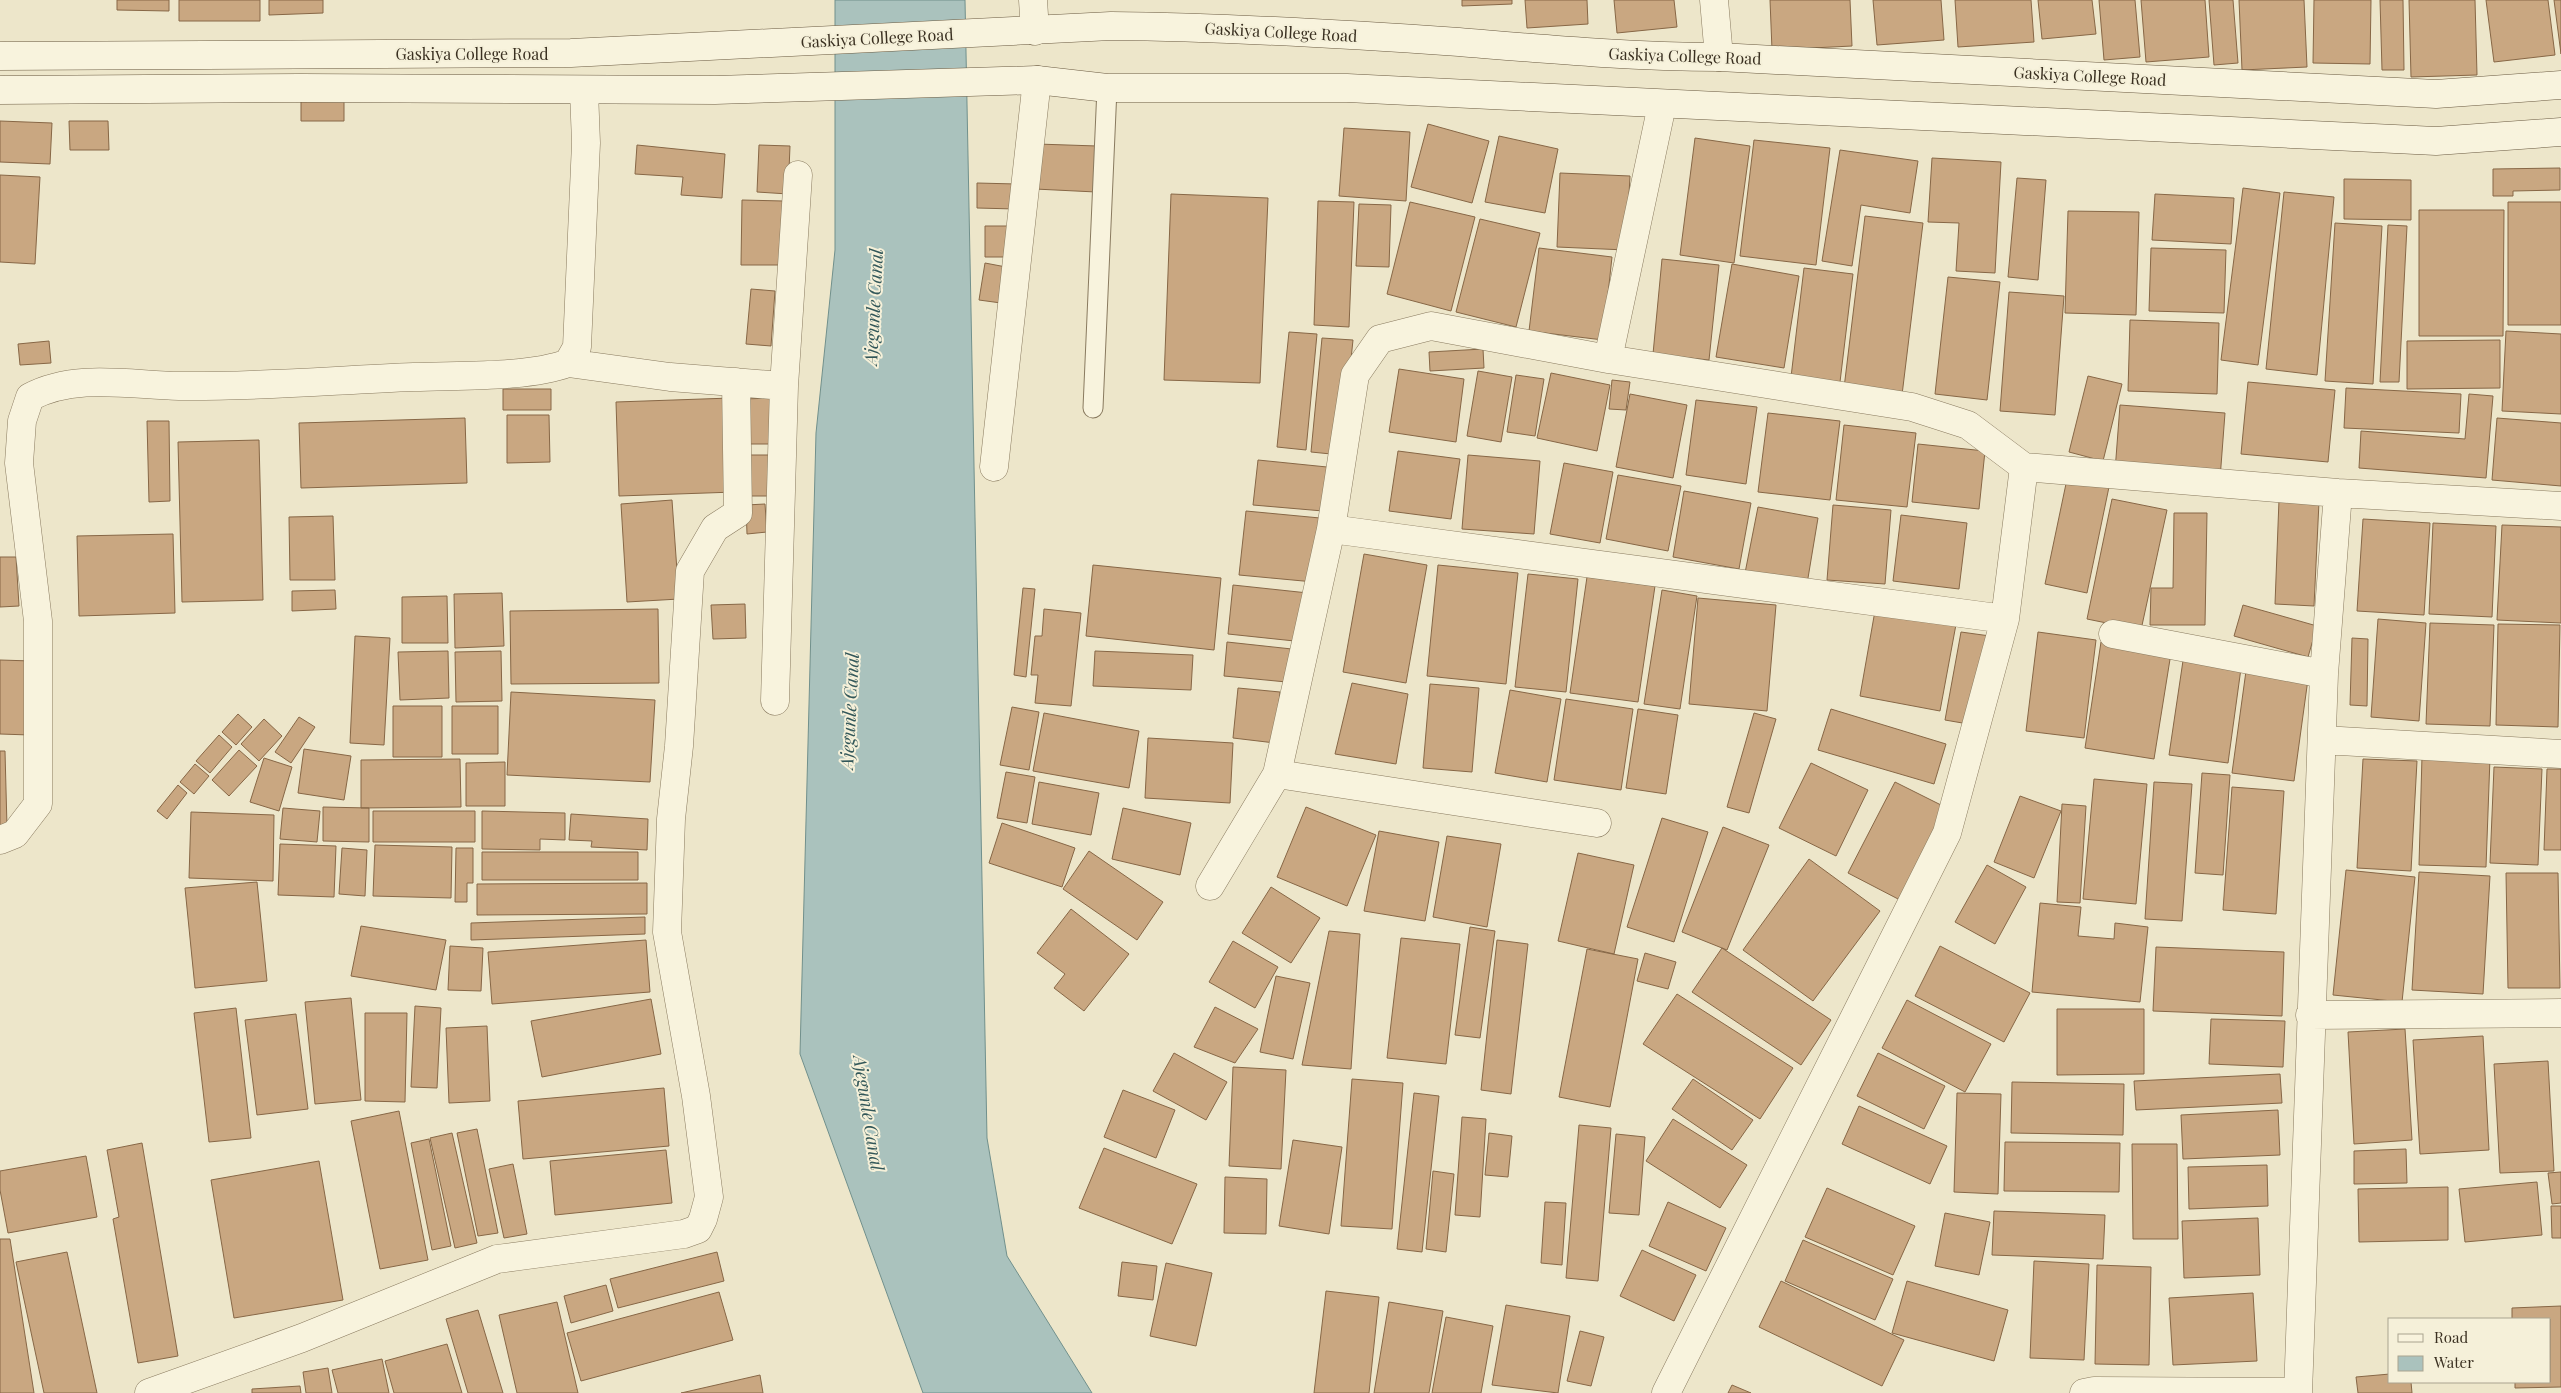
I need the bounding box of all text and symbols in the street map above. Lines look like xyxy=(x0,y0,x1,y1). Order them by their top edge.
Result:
street label: Gaskiya College Road xyxy=(1204,17,1358,46)
street label: Gaskiya College Road xyxy=(800,23,954,52)
street label: Gaskiya College Road xyxy=(1608,42,1762,69)
street label: Gaskiya College Road xyxy=(396,43,548,64)
street label: Gaskiya College Road xyxy=(2013,61,2167,90)
water label: Ajegunle Canal xyxy=(858,247,888,368)
water label: Ajegunle Canal xyxy=(834,651,864,772)
water label: Ajegunle Canal xyxy=(848,1052,890,1173)
legend xyxy=(2388,1318,2551,1383)
text: Road xyxy=(2434,1327,2468,1347)
text: Water xyxy=(2433,1352,2474,1372)

